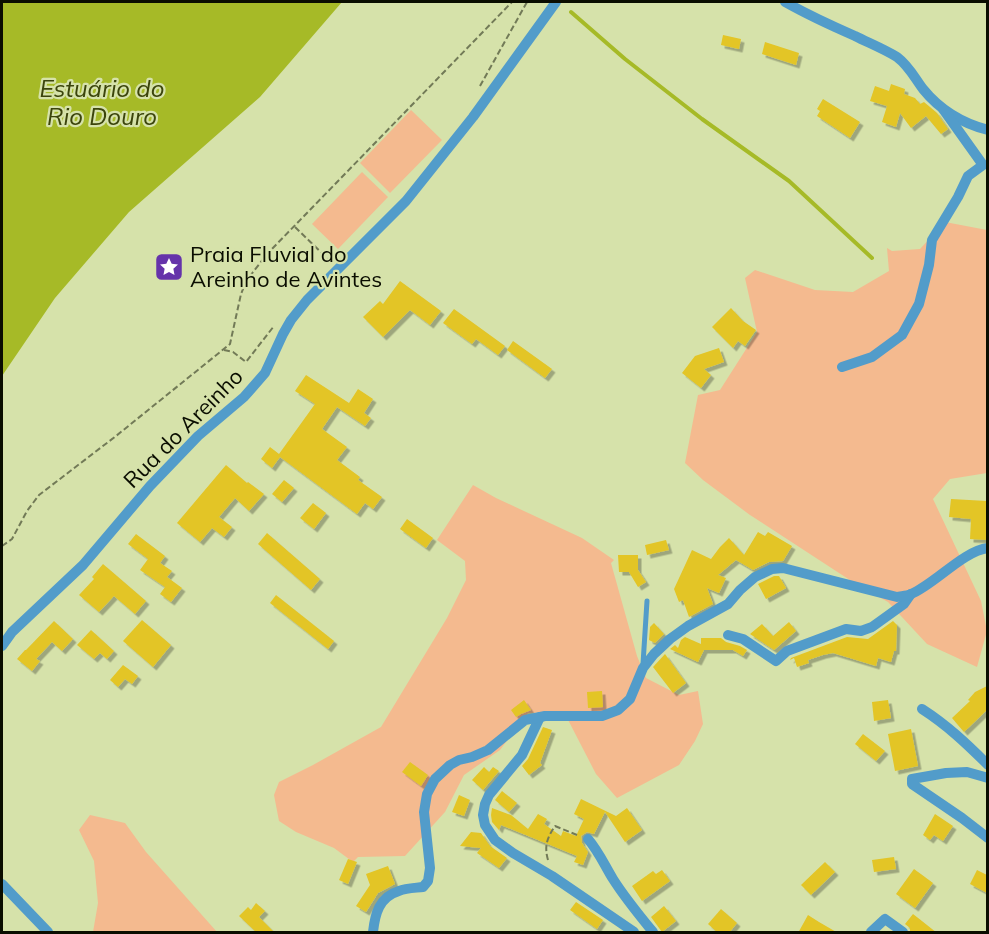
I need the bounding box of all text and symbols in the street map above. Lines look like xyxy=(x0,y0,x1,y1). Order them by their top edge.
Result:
water label: Estuário do Rio Douro xyxy=(40,73,164,131)
place label: Praia Fluvial do Areinho de Avintes xyxy=(190,240,382,293)
place icon: Praia Fluvial do Areinho de Avintes xyxy=(153,251,185,283)
street label: Rua do Areinho xyxy=(117,362,249,494)

